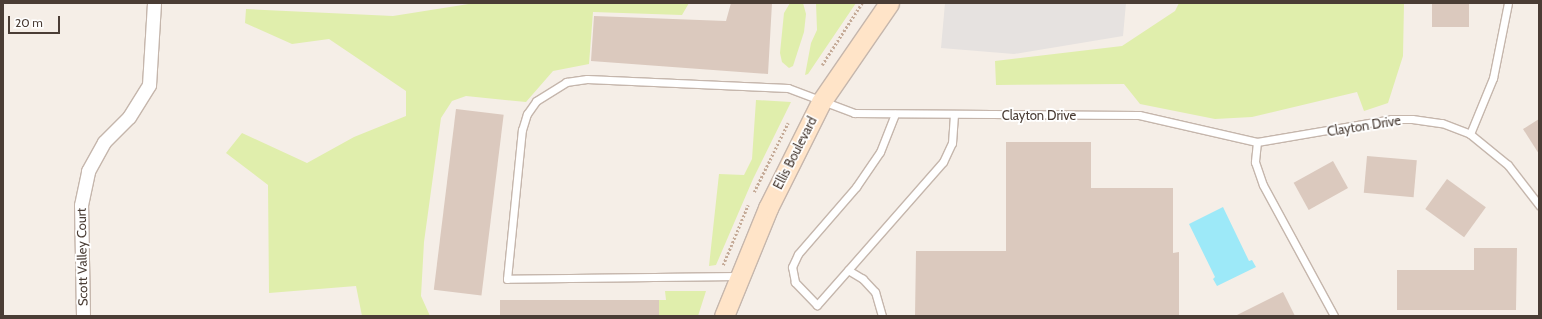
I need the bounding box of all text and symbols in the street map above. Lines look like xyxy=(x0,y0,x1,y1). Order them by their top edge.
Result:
scale bar xyxy=(10,8,62,34)
text: 20 m xyxy=(15,15,43,30)
street label: Clayton Drive xyxy=(1002,107,1076,123)
street label: Clayton Drive xyxy=(1326,112,1402,140)
street label: Ellis Boulevard xyxy=(770,114,820,192)
street label: Scott Valley Court xyxy=(73,208,91,306)

